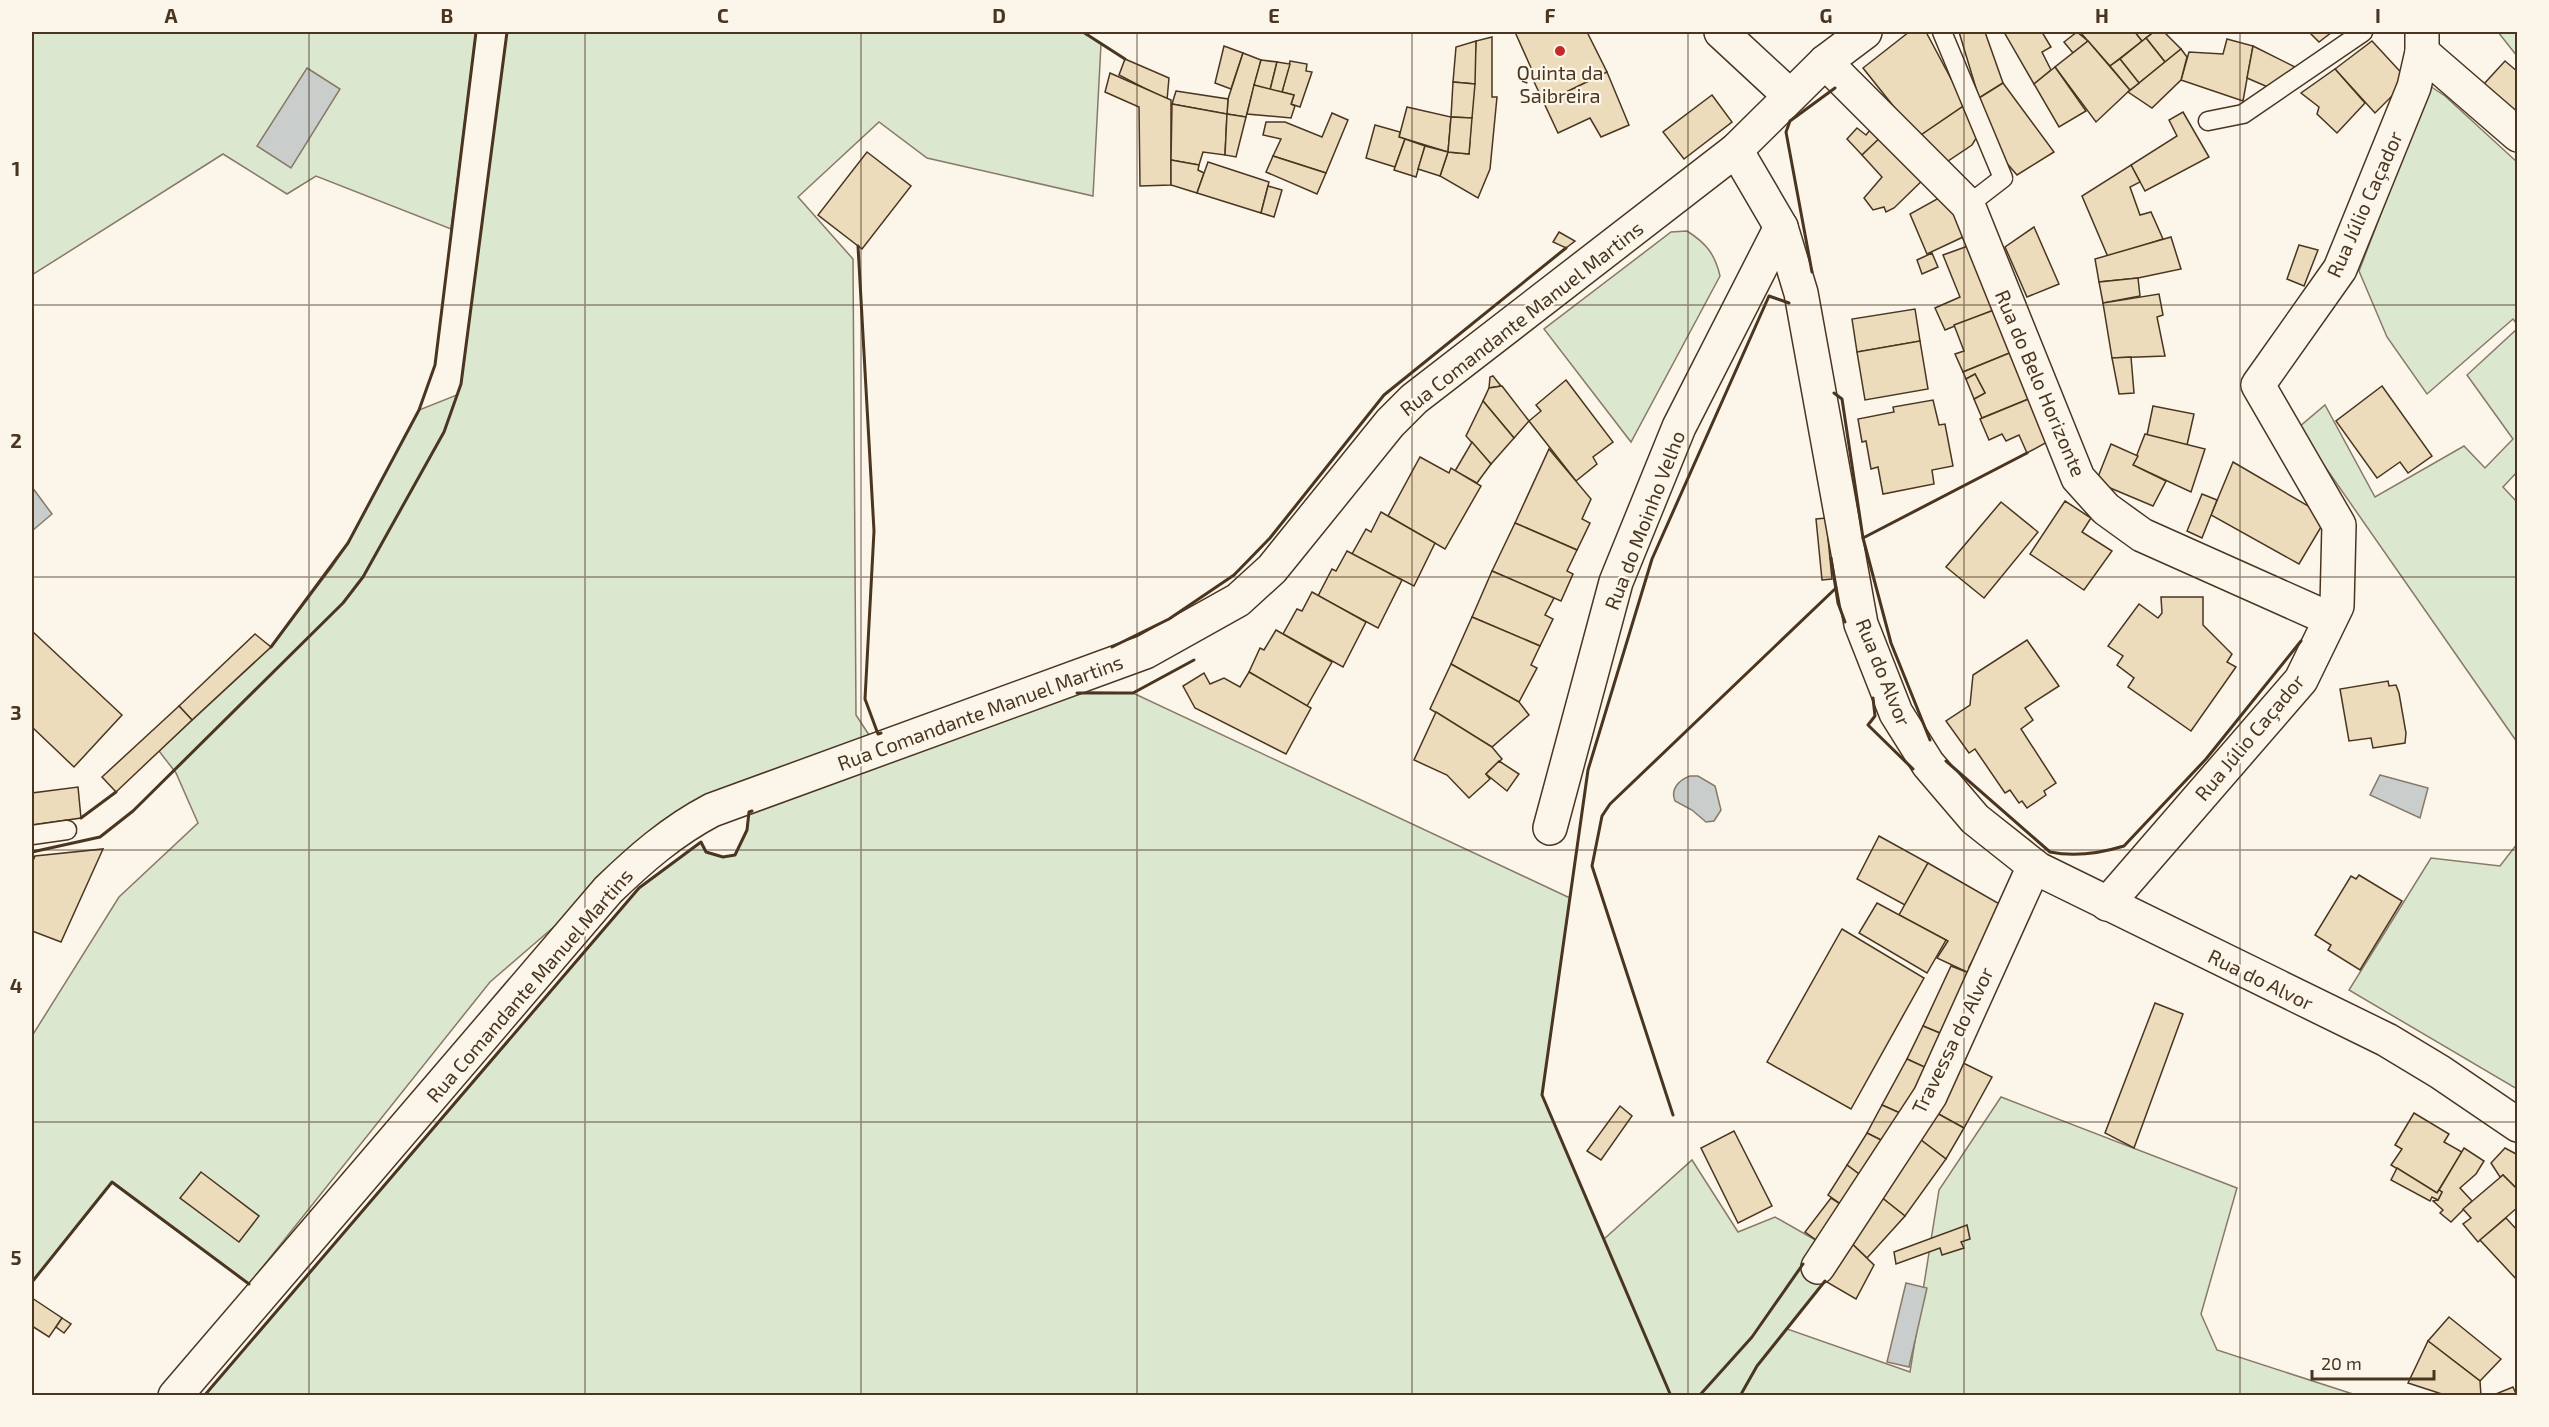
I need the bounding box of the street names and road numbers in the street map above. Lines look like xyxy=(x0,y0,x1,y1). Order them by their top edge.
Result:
street label: Rua Júlio Caçador xyxy=(2321,127,2408,281)
street label: Rua Comandante Manuel Martins xyxy=(1395,216,1647,420)
street label: Rua do Belo Horizonte xyxy=(1991,286,2091,480)
street label: Rua do Moinho Velho xyxy=(1599,427,1689,613)
street label: Rua do Alvor xyxy=(1852,615,1916,729)
street label: Rua Comandante Manuel Martins xyxy=(834,649,1126,775)
street label: Rua Júlio Caçador xyxy=(2189,669,2310,806)
street label: Rua Comandante Manuel Martins xyxy=(421,863,637,1107)
street label: Rua do Alvor xyxy=(2205,943,2317,1015)
street label: Travessa do Alvor xyxy=(1906,963,1998,1117)

